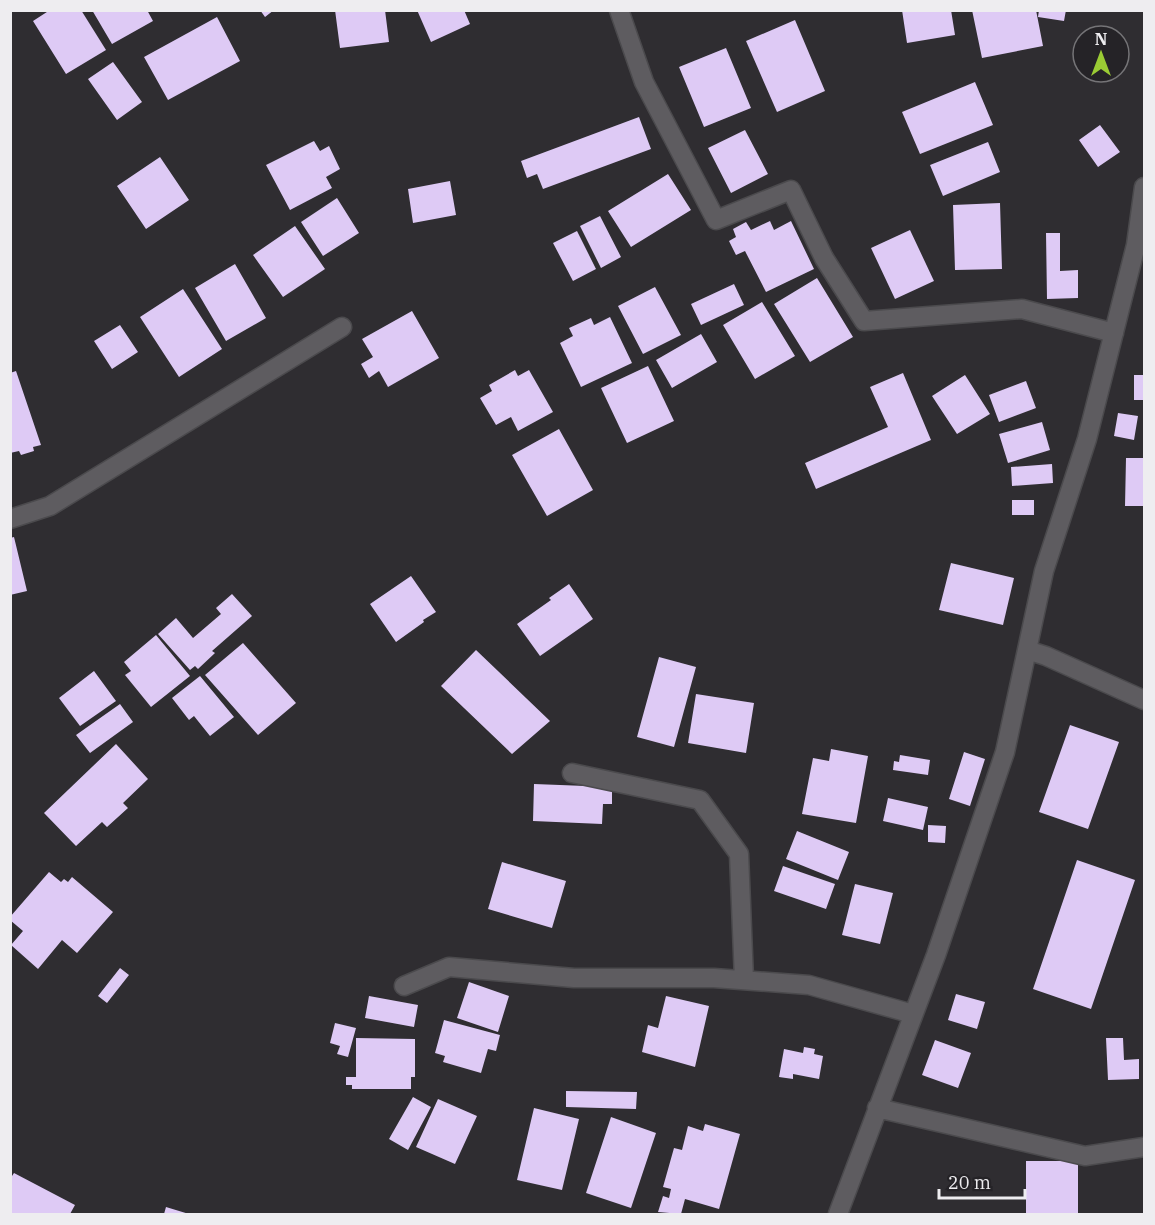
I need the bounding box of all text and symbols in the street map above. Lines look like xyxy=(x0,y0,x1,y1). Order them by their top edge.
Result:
north arrow xyxy=(1071,24,1131,84)
text: N xyxy=(1095,29,1107,49)
scale bar xyxy=(939,1162,1024,1200)
text: 20 m xyxy=(948,1171,991,1194)

